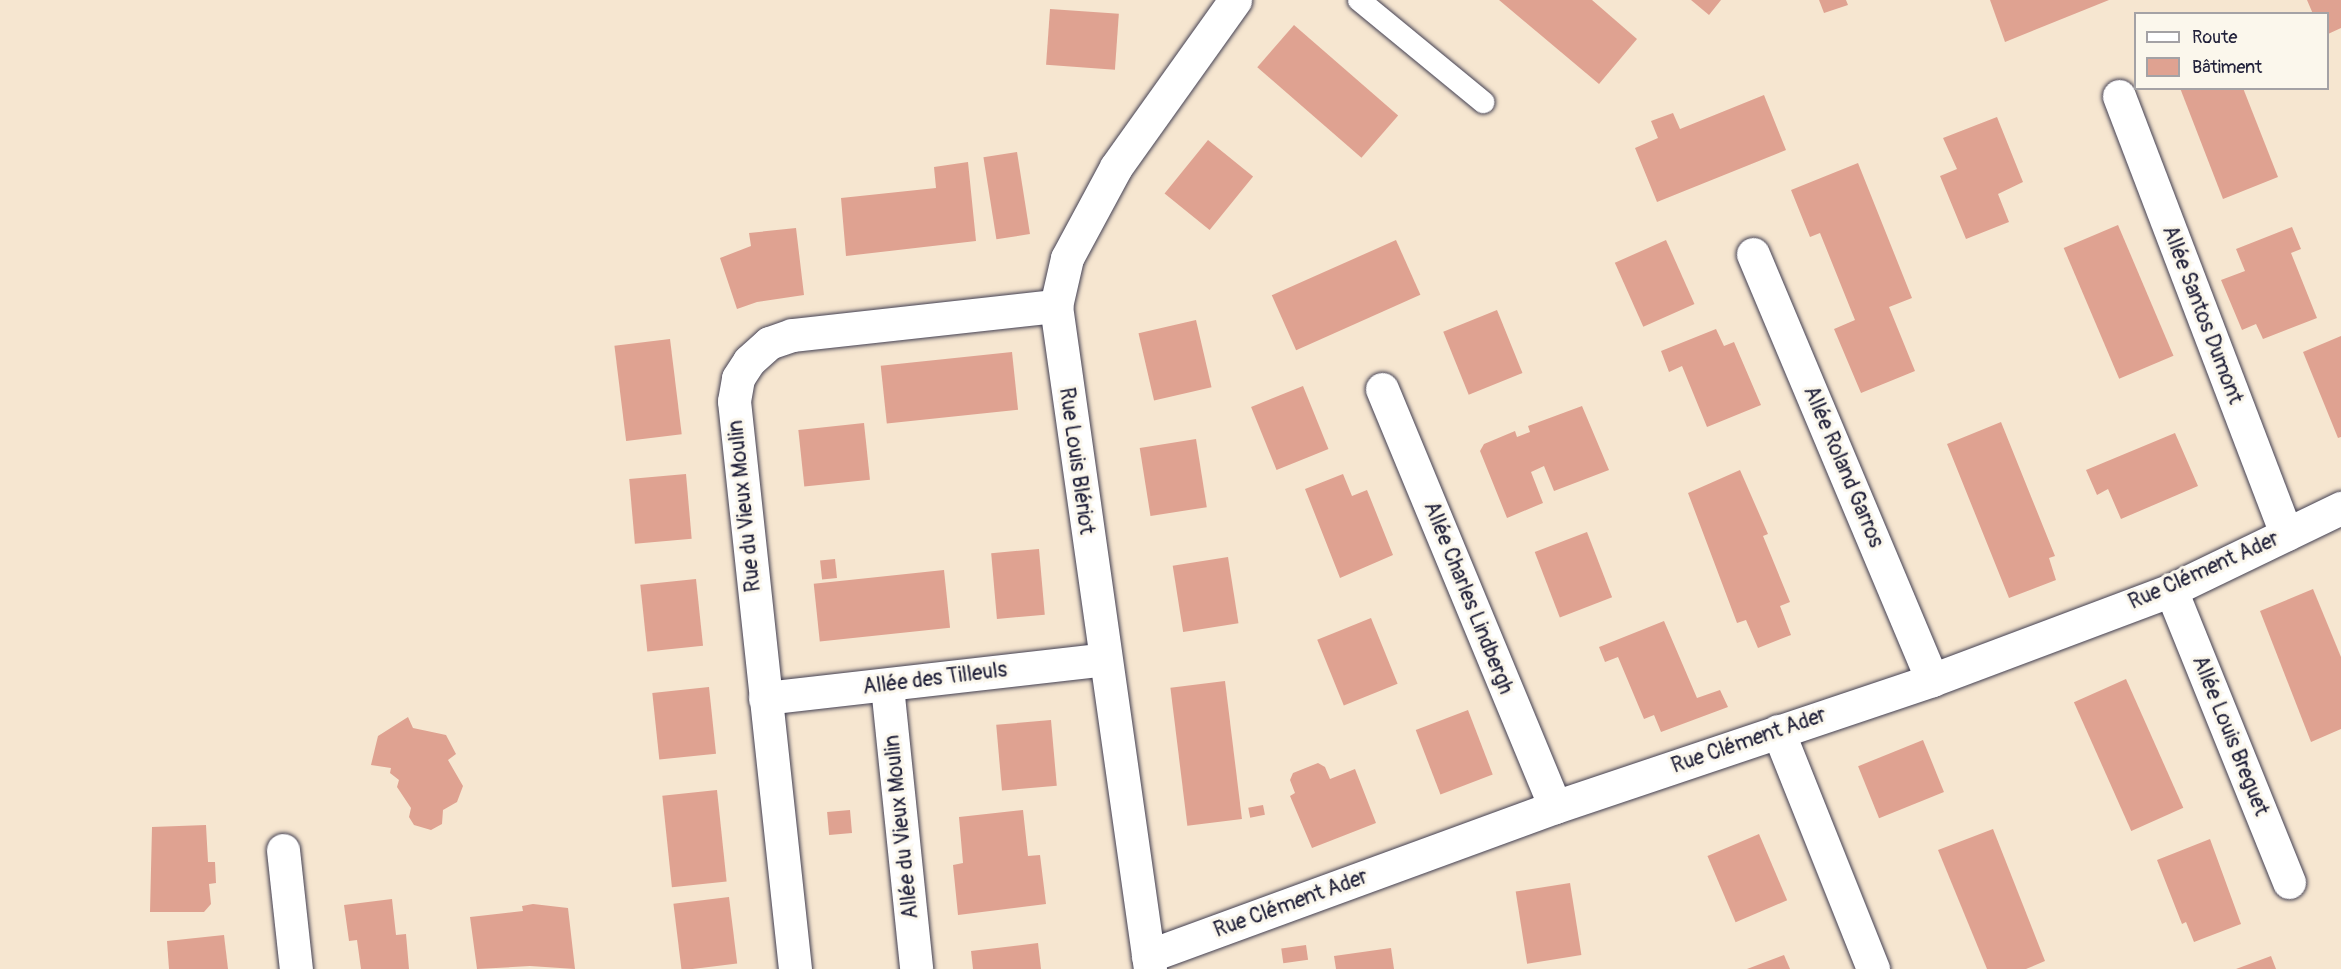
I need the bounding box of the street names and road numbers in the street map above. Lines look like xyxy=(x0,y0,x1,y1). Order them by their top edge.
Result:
street label: Allée Santos Dumont xyxy=(2156,222,2248,408)
street label: Allée Roland Garros xyxy=(1798,382,1888,552)
street label: Rue Louis Blériot xyxy=(1053,386,1099,536)
street label: Rue du Vieux Moulin xyxy=(723,419,767,593)
street label: Allée Charles Lindbergh xyxy=(1418,498,1518,698)
street label: Rue Clément Ader xyxy=(2125,527,2283,615)
street label: Allée Louis Breguet xyxy=(2186,652,2274,820)
street label: Allée des Tilleuls xyxy=(861,658,1009,700)
street label: Rue Clément Ader xyxy=(1668,703,1830,779)
street label: Allée du Vieux Moulin xyxy=(880,734,924,920)
street label: Rue Clément Ader xyxy=(1211,864,1371,944)

